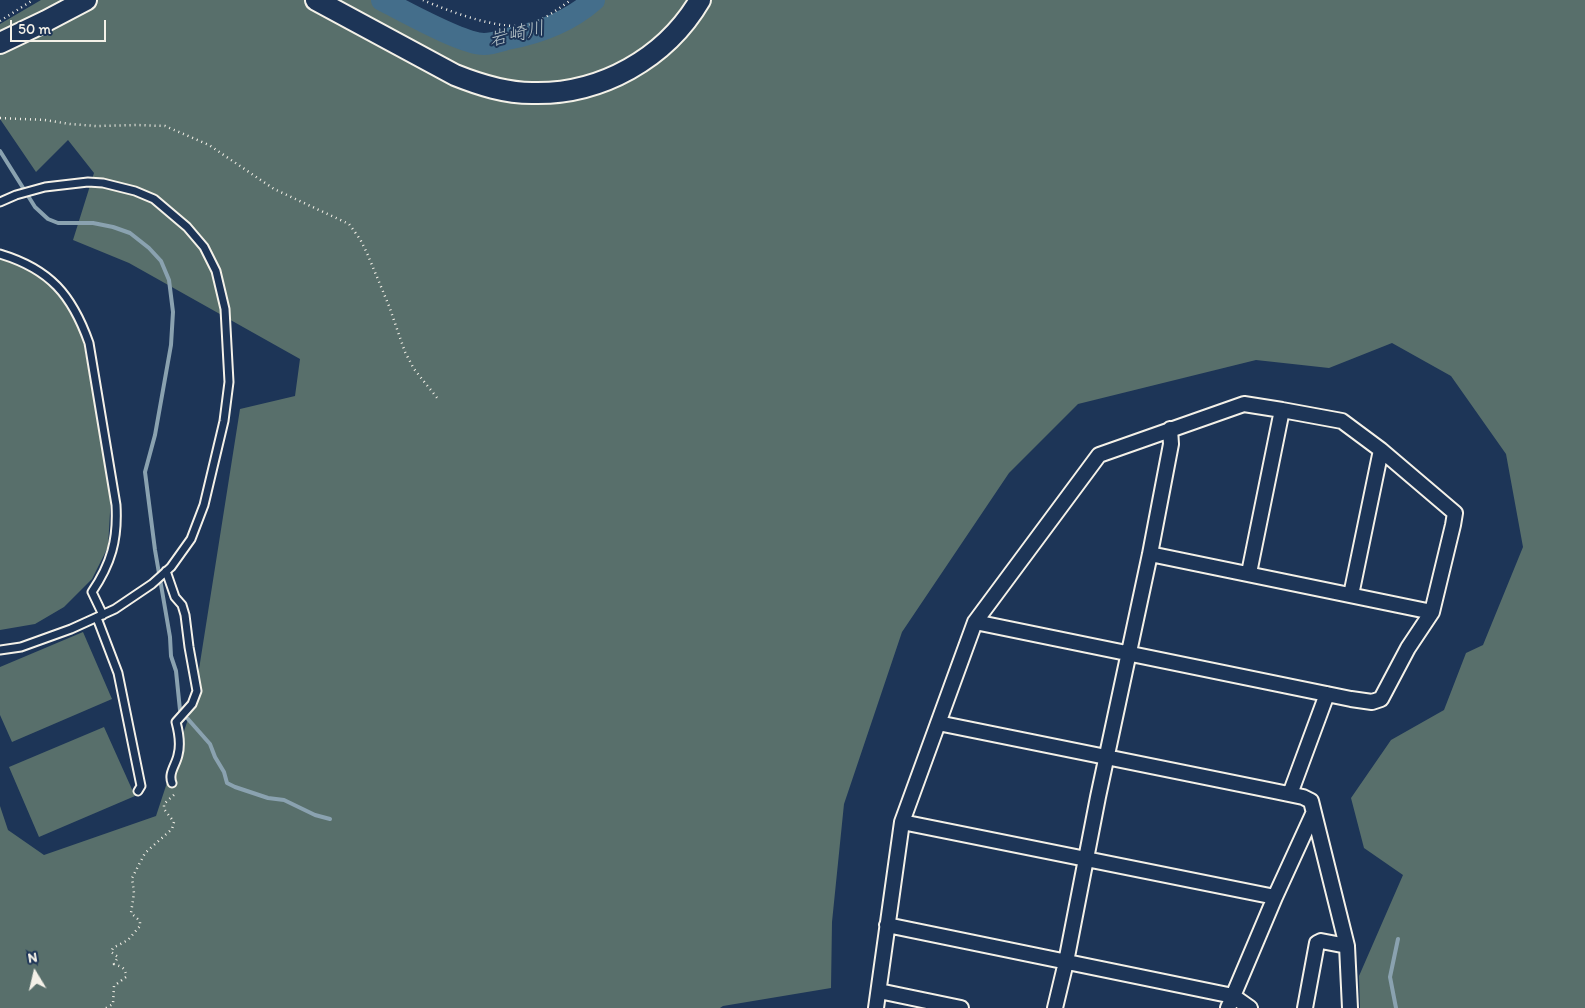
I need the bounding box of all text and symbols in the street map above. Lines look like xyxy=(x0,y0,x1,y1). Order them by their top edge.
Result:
scale bar xyxy=(12,10,109,42)
water label: 岩崎川 xyxy=(487,17,547,53)
text: 50 m xyxy=(18,20,51,38)
north arrow xyxy=(10,948,60,998)
text: N xyxy=(27,949,39,967)

